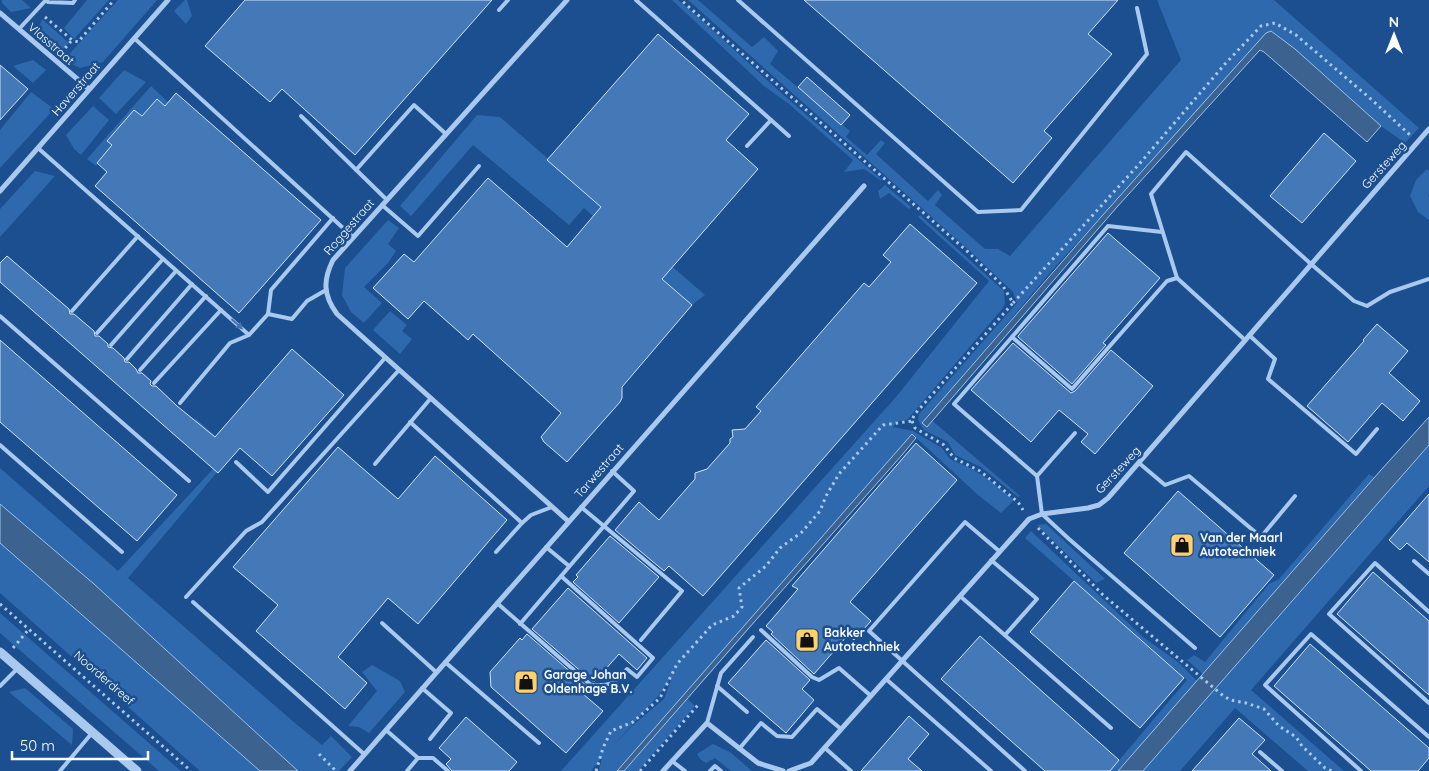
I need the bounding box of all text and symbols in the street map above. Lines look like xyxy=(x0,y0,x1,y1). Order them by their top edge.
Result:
north arrow xyxy=(1369,10,1419,60)
text: N xyxy=(1389,13,1399,31)
street label: Vlasstraat xyxy=(25,19,78,68)
street label: Haverstraat xyxy=(48,59,103,119)
street label: Gersteweg xyxy=(1358,138,1409,192)
street label: Roggestraat xyxy=(320,195,377,258)
one-way arrow xyxy=(231,318,243,330)
street label: Tarwestraat xyxy=(571,440,626,501)
street label: Gersteweg xyxy=(1092,443,1143,496)
place label: Van der Maarl Autotechniek xyxy=(1200,530,1283,559)
shop icon: Van der Maarl Autotechniek xyxy=(1169,532,1195,558)
place label: Bakker Autotechniek xyxy=(824,625,900,654)
shop icon: Bakker Autotechniek xyxy=(794,627,820,653)
street label: Noorderdreef xyxy=(71,647,138,708)
place label: Garage Johan Oldenhage B.V. xyxy=(544,667,632,696)
shop icon: Garage Johan Oldenhage B.V. xyxy=(513,669,539,695)
scale bar xyxy=(12,728,149,760)
text: 50 m xyxy=(20,736,55,755)

